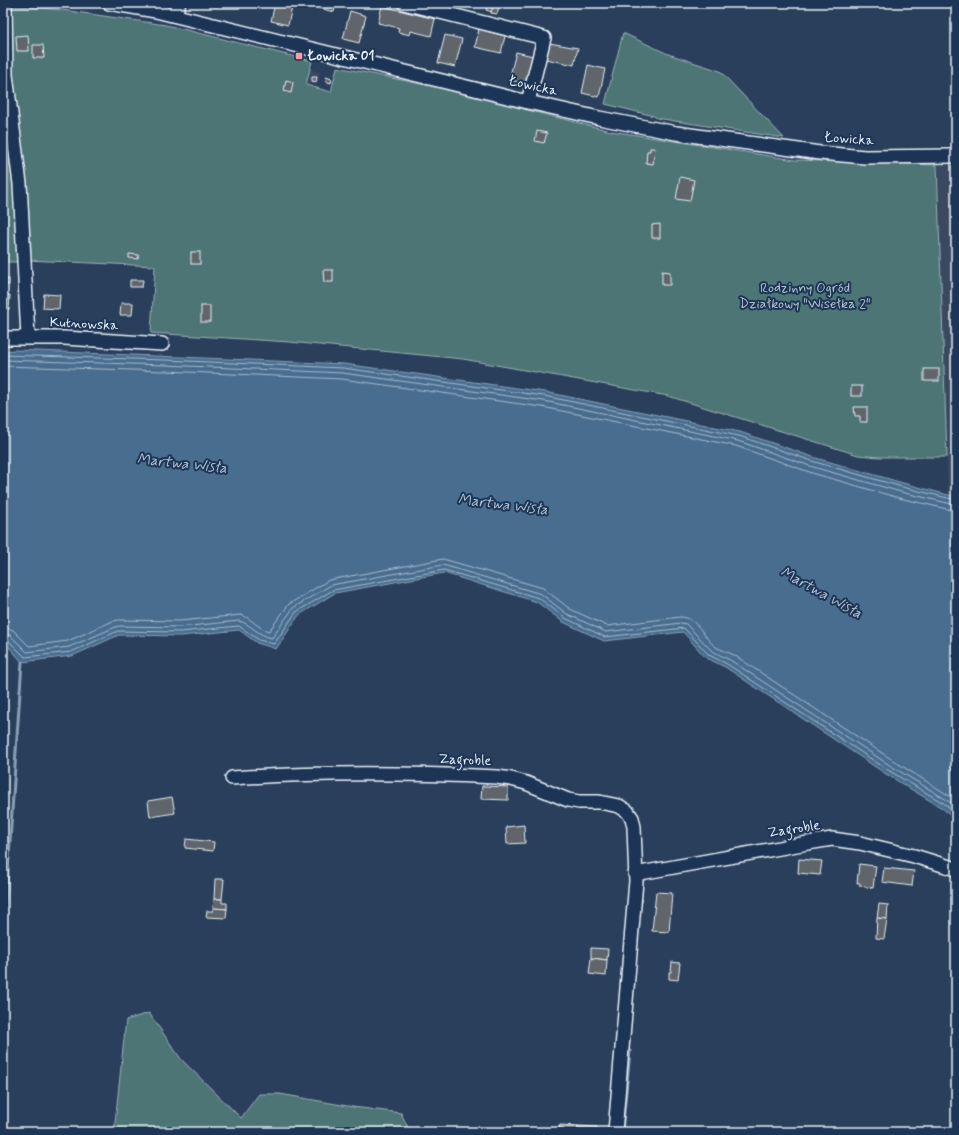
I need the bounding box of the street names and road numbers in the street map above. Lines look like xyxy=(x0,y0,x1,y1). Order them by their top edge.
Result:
street label: Łowicka xyxy=(507,72,560,101)
street label: Łowicka xyxy=(823,128,875,150)
street label: Kutnowska xyxy=(49,313,119,335)
street label: Zagroble xyxy=(438,750,492,772)
street label: Zagroble xyxy=(767,816,822,844)

